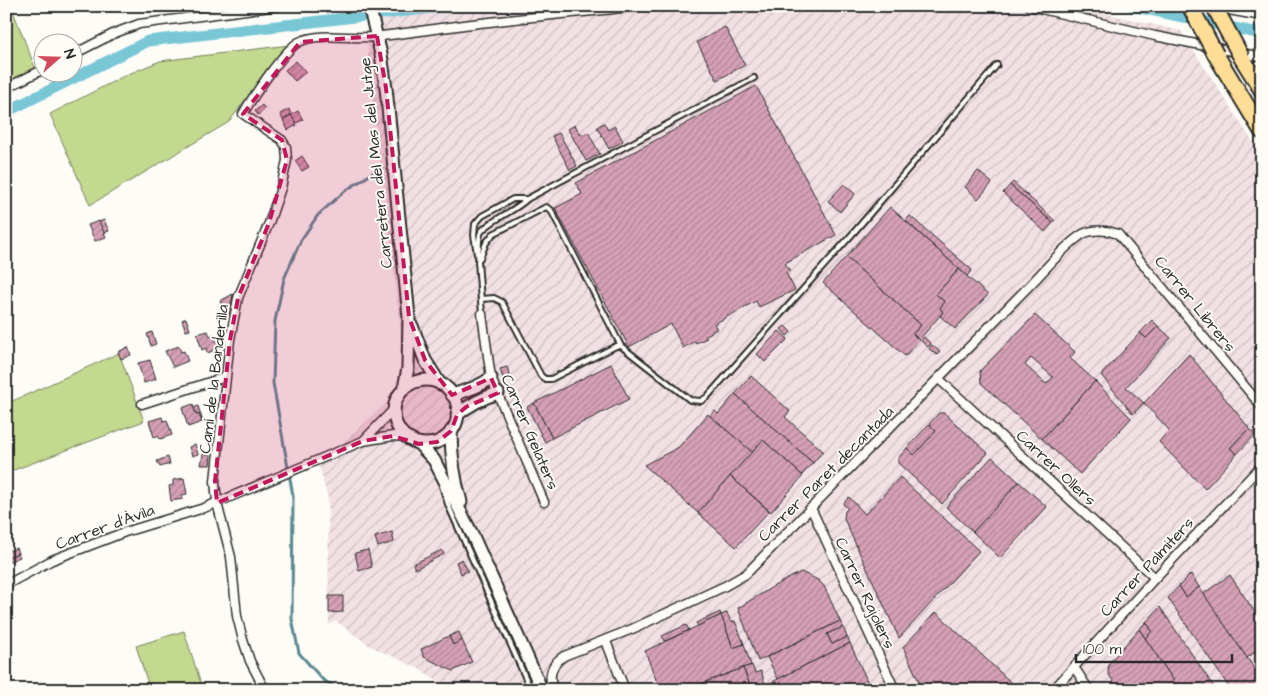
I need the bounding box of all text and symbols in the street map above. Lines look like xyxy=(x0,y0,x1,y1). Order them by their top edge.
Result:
north arrow xyxy=(32,32,82,82)
text: N xyxy=(58,46,80,62)
street label: Carretera del Mas del Jutge xyxy=(354,56,399,269)
street label: Carrer Librers xyxy=(1149,251,1241,357)
street label: Camí de la Banderilla xyxy=(194,303,234,455)
street label: Carrer Gelaters xyxy=(496,371,564,493)
street label: Carrer Paret decantada xyxy=(753,401,899,547)
street label: Carrer Ollers xyxy=(1011,425,1101,511)
street label: Carrer d'Àvila xyxy=(53,499,157,555)
street label: Carrer Palmiters xyxy=(1095,512,1199,622)
street label: Carrer Rajolers xyxy=(830,534,900,652)
scale bar xyxy=(1076,631,1232,663)
text: 100 m xyxy=(1083,639,1122,660)

